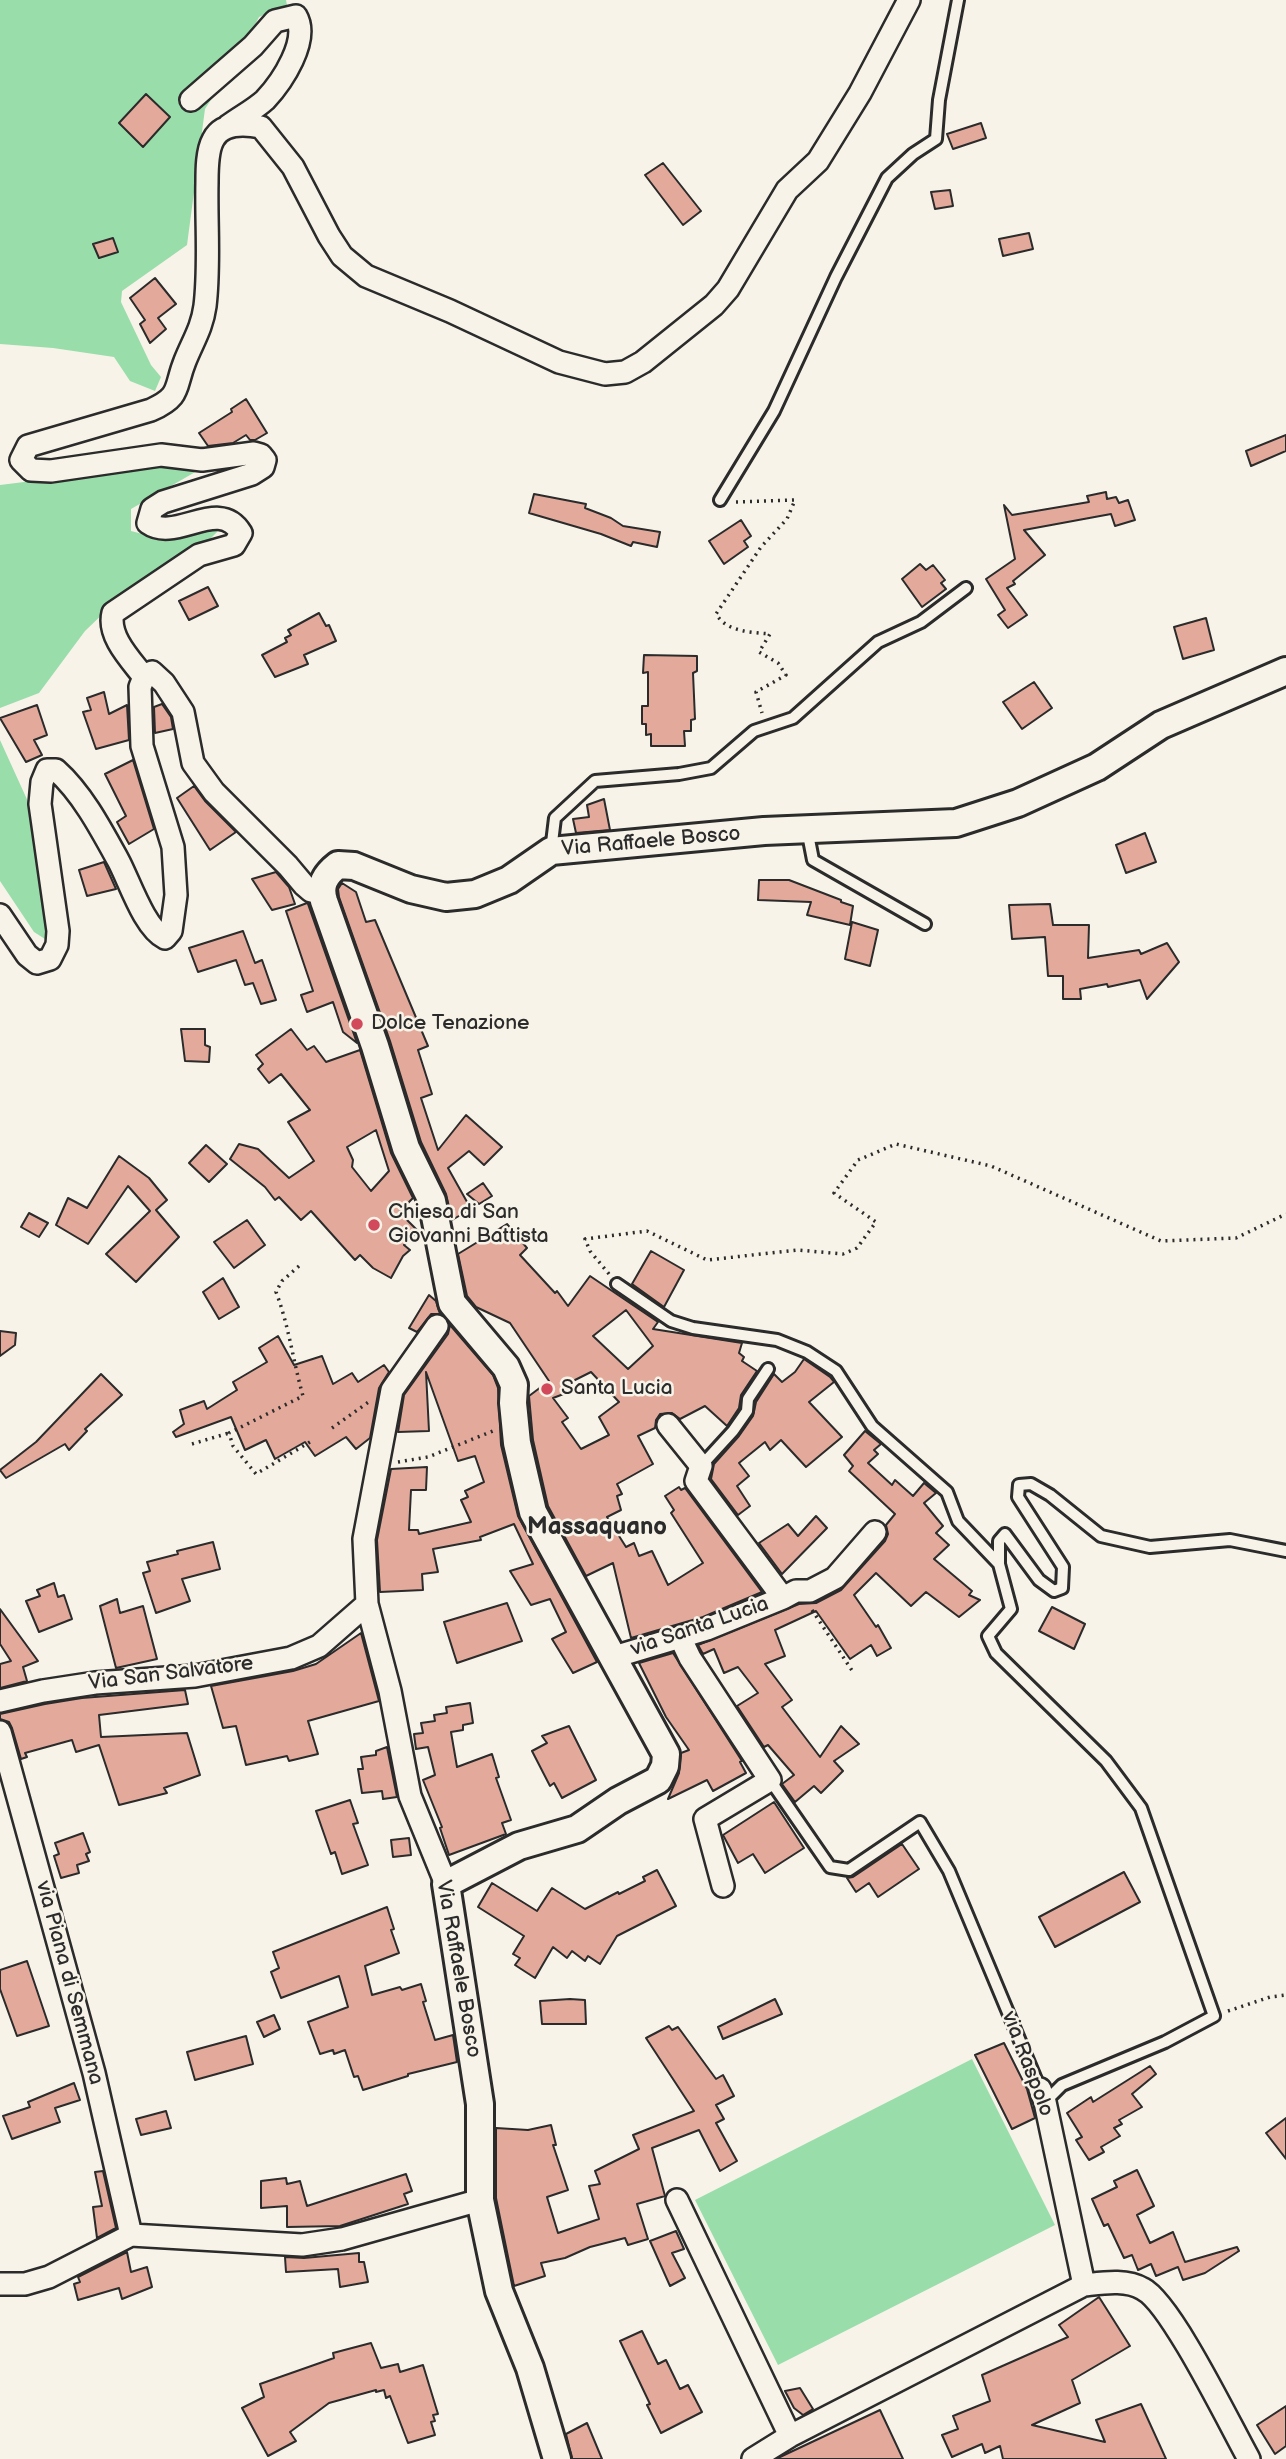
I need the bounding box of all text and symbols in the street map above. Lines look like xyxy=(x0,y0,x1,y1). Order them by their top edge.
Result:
street label: Via Raffaele Bosco xyxy=(560,822,742,862)
place label: Dolce Tenazione xyxy=(371,1011,530,1037)
marker: Dolce Tenazione xyxy=(349,1016,365,1032)
place label: Chiesa di San Giovanni Battista xyxy=(388,1200,549,1250)
marker: Chiesa di San Giovanni Battista xyxy=(366,1217,382,1233)
place label: Santa Lucia xyxy=(561,1376,673,1402)
marker: Santa Lucia xyxy=(539,1381,555,1397)
district label: Massaquano xyxy=(527,1514,667,1542)
street label: via Santa Lucia xyxy=(628,1592,772,1662)
street label: Via San Salvatore xyxy=(87,1651,255,1697)
street label: via Piana di Semmana xyxy=(30,1878,108,2088)
street label: Via Raffaele Bosco xyxy=(430,1878,486,2060)
street label: via Raspolo xyxy=(995,2008,1059,2120)

